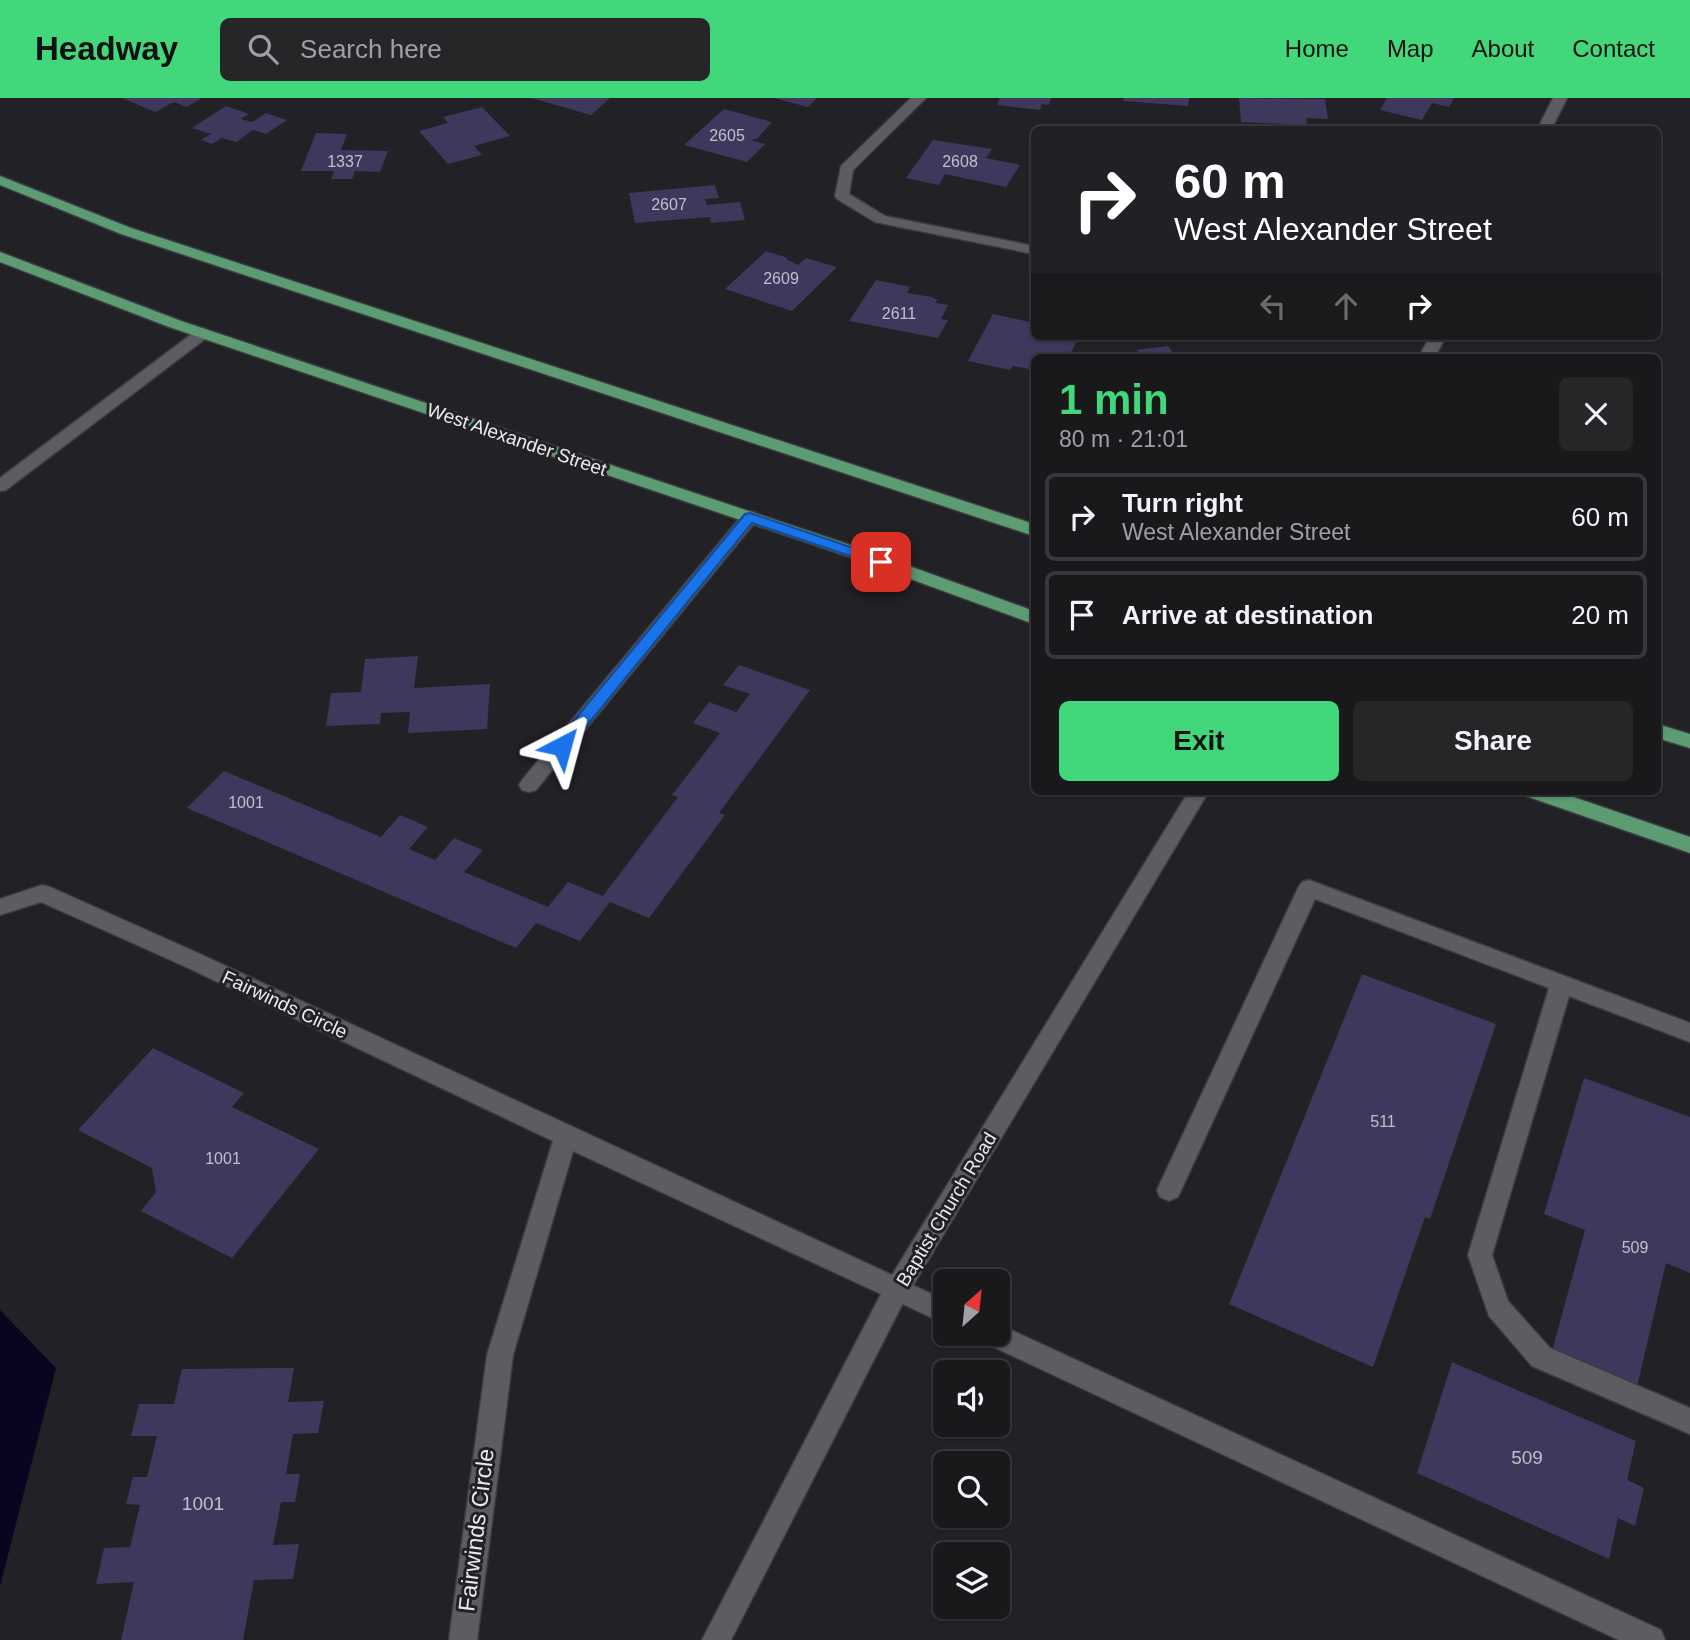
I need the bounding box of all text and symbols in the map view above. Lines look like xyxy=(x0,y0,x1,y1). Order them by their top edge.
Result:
search box xyxy=(220,18,710,81)
text: Headway xyxy=(35,30,178,67)
icon: search xyxy=(244,30,282,68)
text: Search here xyxy=(300,34,442,64)
text: Home xyxy=(1285,35,1349,62)
text: Map xyxy=(1387,35,1434,62)
text: About xyxy=(1472,35,1534,62)
text: Contact xyxy=(1572,35,1655,62)
house number: 2605 xyxy=(709,127,745,144)
house number: 1337 xyxy=(327,153,363,170)
house number: 2608 xyxy=(942,153,978,170)
icon: right xyxy=(1059,154,1150,245)
text: 60 m xyxy=(1174,154,1286,208)
house number: 2607 xyxy=(651,196,687,213)
text: West Alexander Street xyxy=(1174,211,1492,247)
house number: 2609 xyxy=(763,270,799,287)
icon: left xyxy=(1254,287,1292,325)
icon: ahead xyxy=(1327,287,1365,325)
icon: right xyxy=(1400,287,1438,325)
house number: 2611 xyxy=(882,305,916,322)
text: 1 min xyxy=(1059,376,1169,423)
button: close xyxy=(1559,377,1633,451)
street label: West Alexander Street xyxy=(424,399,610,480)
text: 80 m · 21:01 xyxy=(1059,426,1188,452)
text: Turn right xyxy=(1122,488,1243,518)
icon: right xyxy=(1063,498,1101,536)
text: 60 m xyxy=(1571,502,1629,532)
text: West Alexander Street xyxy=(1122,519,1350,545)
pin xyxy=(851,532,911,592)
icon: arrive xyxy=(862,543,900,581)
icon: arrive xyxy=(1063,596,1101,634)
text: Arrive at destination xyxy=(1122,600,1373,630)
text: 20 m xyxy=(1571,600,1629,630)
button: Exit xyxy=(1059,701,1339,781)
button: Share xyxy=(1353,701,1633,781)
position arrow xyxy=(525,709,599,783)
house number: 1001 xyxy=(228,794,264,811)
street label: Fairwinds Circle xyxy=(219,966,350,1043)
house number: 511 xyxy=(1370,1113,1396,1130)
street label: Baptist Church Road xyxy=(892,1129,1001,1290)
house number: 1001 xyxy=(205,1150,241,1167)
house number: 509 xyxy=(1622,1239,1648,1256)
north arrow xyxy=(933,1269,1010,1346)
map controls xyxy=(933,1269,1010,1619)
button: sound xyxy=(933,1360,1010,1437)
street label: Fairwinds Circle xyxy=(453,1447,499,1613)
house number: 509 xyxy=(1511,1447,1543,1468)
button: search xyxy=(933,1451,1010,1528)
house number: 1001 xyxy=(182,1493,224,1514)
button: layers xyxy=(933,1542,1010,1619)

